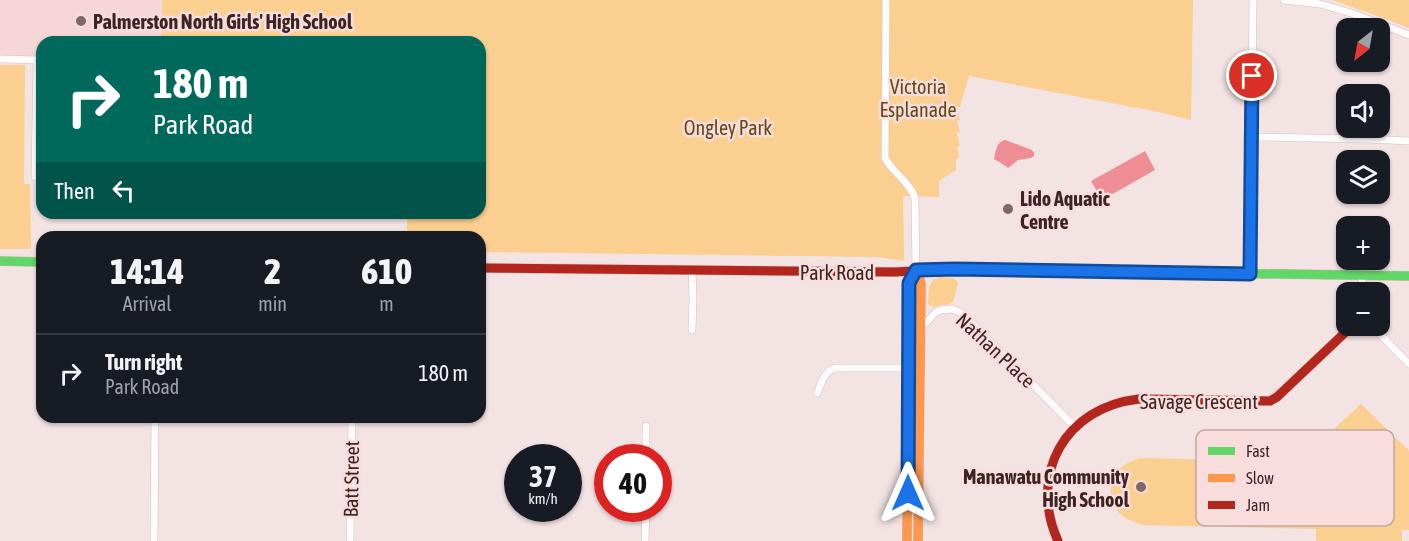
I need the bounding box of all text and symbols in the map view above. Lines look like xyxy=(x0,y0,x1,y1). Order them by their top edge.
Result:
place label: Palmerston North Girls' High School xyxy=(93,10,353,33)
marker: Palmerston North Girls' High School xyxy=(74,14,88,28)
north arrow xyxy=(1336,18,1390,72)
map controls xyxy=(1336,18,1390,336)
pin xyxy=(1226,50,1277,101)
text: 180 m xyxy=(153,59,248,107)
icon: arrive xyxy=(1235,59,1268,92)
icon: right xyxy=(54,60,132,138)
park label: Victoria Esplanade xyxy=(879,75,957,121)
button: sound xyxy=(1336,84,1390,138)
text: Park Road xyxy=(153,109,253,140)
park label: Ongley Park xyxy=(684,116,772,139)
button: layers xyxy=(1336,150,1390,204)
icon: left xyxy=(107,174,140,207)
text: Then xyxy=(54,178,95,204)
place label: Lido Aquatic Centre xyxy=(1020,187,1111,233)
marker: Lido Aquatic Centre xyxy=(1001,202,1015,216)
button: + xyxy=(1336,216,1390,270)
text: 14:14 xyxy=(110,250,184,292)
text: 2 xyxy=(264,250,281,292)
text: 610 xyxy=(361,250,412,292)
street label: Park Road xyxy=(800,261,874,284)
button: − xyxy=(1336,282,1390,336)
text: Arrival xyxy=(123,292,172,315)
text: min xyxy=(258,292,287,315)
text: m xyxy=(379,292,394,315)
street label: Nathan Place xyxy=(952,308,1040,392)
text: Turn right xyxy=(105,349,182,375)
icon: right xyxy=(54,357,87,390)
text: 180 m xyxy=(418,360,468,386)
text: Park Road xyxy=(105,375,179,398)
street label: Savage Crescent xyxy=(1140,390,1258,413)
legend xyxy=(1196,430,1394,526)
street label: Batt Street xyxy=(339,440,363,518)
text: Fast xyxy=(1246,442,1270,460)
speed limit sign: 40 xyxy=(594,444,672,522)
text: 37 xyxy=(529,459,557,493)
position arrow xyxy=(876,461,940,525)
place label: Manawatu Community High School xyxy=(963,465,1130,511)
text: Slow xyxy=(1246,469,1274,487)
marker: Manawatu Community High School xyxy=(1134,480,1148,494)
text: km/h xyxy=(528,490,558,507)
text: Jam xyxy=(1246,496,1270,514)

